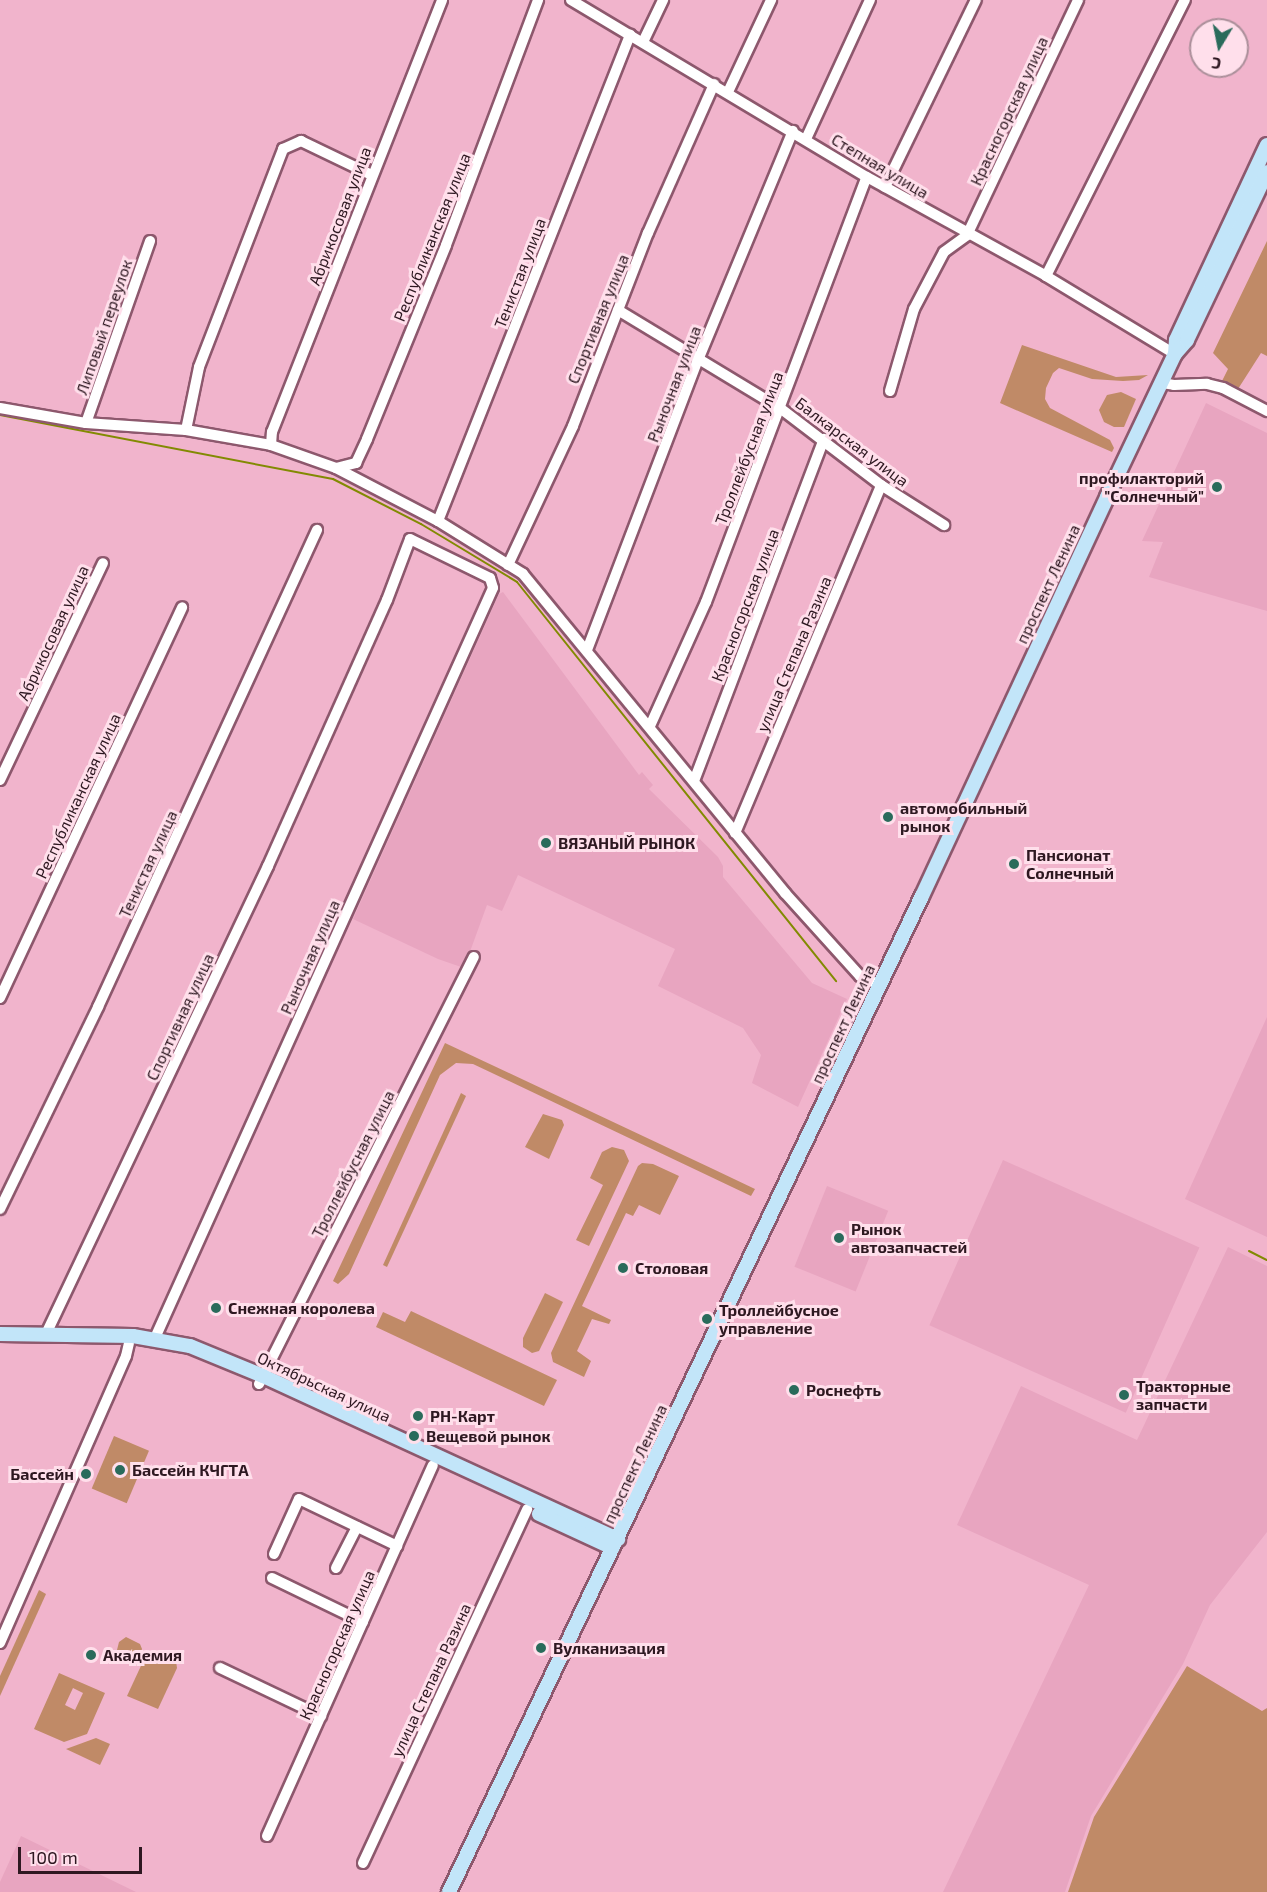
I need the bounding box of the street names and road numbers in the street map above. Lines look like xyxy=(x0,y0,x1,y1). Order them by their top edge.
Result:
street label: Красногорская улица xyxy=(966,34,1052,188)
street label: Степная улица xyxy=(828,130,932,202)
street label: Абрикосовая улица xyxy=(305,144,375,288)
street label: Республиканская улица xyxy=(389,150,475,324)
street label: Тенистая улица xyxy=(490,215,550,331)
street label: Спортивная улица xyxy=(563,251,633,387)
street label: Липовый переулок xyxy=(72,257,136,397)
street label: Рыночная улица xyxy=(643,323,705,445)
street label: Троллейбусная улица xyxy=(711,369,787,527)
street label: Балкарская улица xyxy=(792,393,912,491)
street label: проспект Ленина xyxy=(1012,521,1084,647)
street label: Красногорская улица xyxy=(707,526,783,684)
street label: Абрикосовая улица xyxy=(13,562,93,704)
street label: улица Степана Разина xyxy=(752,573,836,735)
street label: Республиканская улица xyxy=(31,710,125,882)
street label: Тенистая улица xyxy=(115,807,181,921)
street label: Рыночная улица xyxy=(276,897,344,1017)
street label: Спортивная улица xyxy=(142,950,218,1084)
street label: проспект Ленина xyxy=(807,961,879,1087)
street label: Троллейбусная улица xyxy=(308,1087,398,1241)
street label: Октябрьская улица xyxy=(254,1348,394,1426)
street label: проспект Ленина xyxy=(599,1401,671,1527)
street label: Красногорская улица xyxy=(295,1567,379,1723)
street label: улица Степана Разина xyxy=(387,1600,475,1760)

